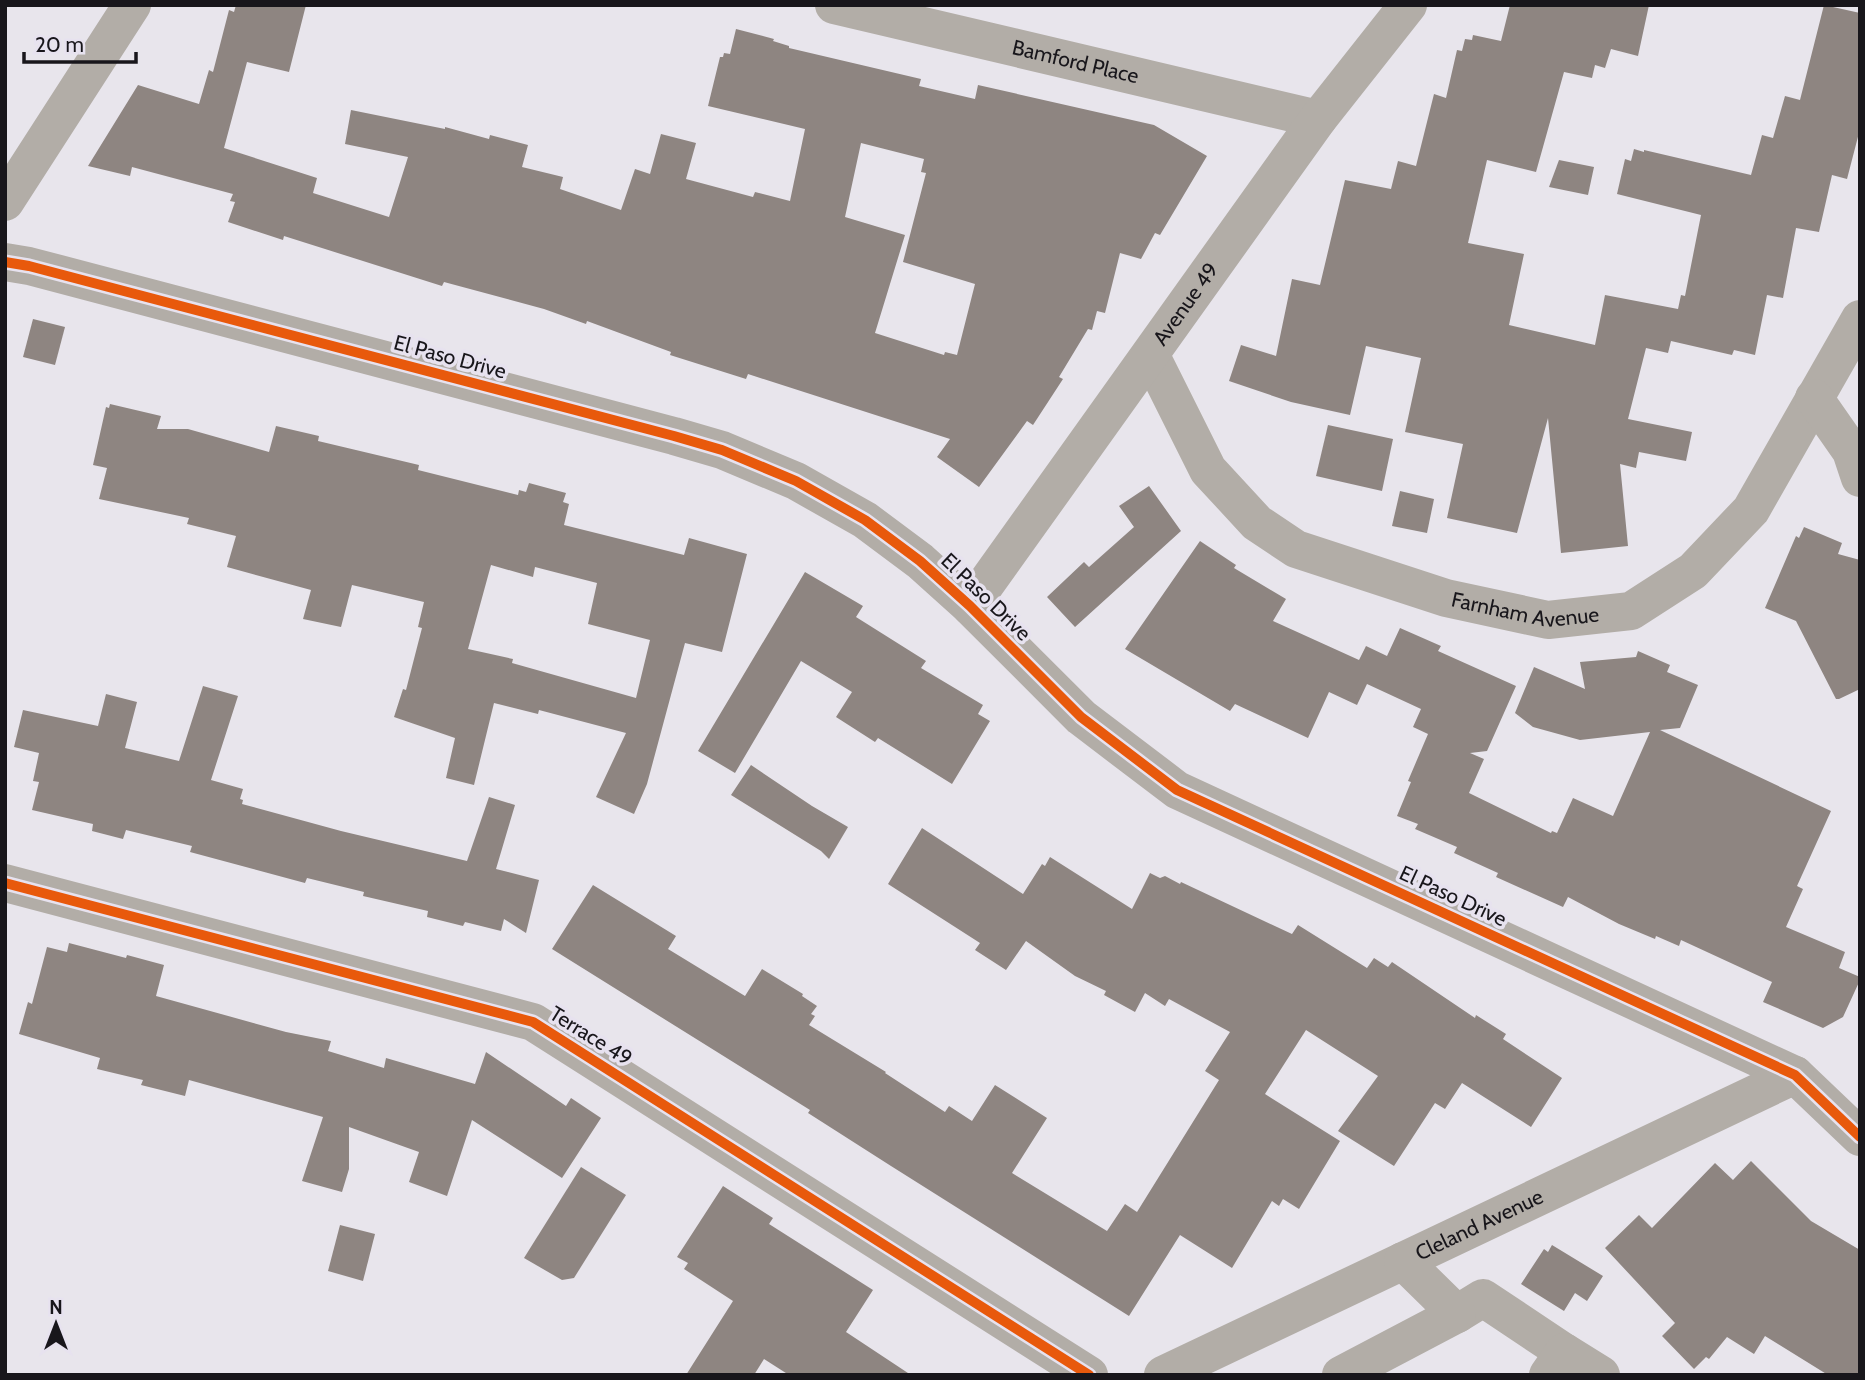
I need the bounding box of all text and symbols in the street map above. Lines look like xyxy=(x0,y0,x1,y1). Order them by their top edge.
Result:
scale bar xyxy=(24,21,136,65)
text: 20 m xyxy=(35,32,84,57)
street label: Bamford Place xyxy=(1010,34,1141,88)
street label: Avenue 49 xyxy=(1147,258,1223,350)
street label: El Paso Drive xyxy=(391,330,509,384)
street label: El Paso Drive xyxy=(936,548,1037,646)
street label: Farnham Avenue xyxy=(1449,587,1600,632)
street label: El Paso Drive xyxy=(1396,860,1511,931)
street label: Terrace 49 xyxy=(545,1000,637,1071)
street label: Cleland Avenue xyxy=(1411,1183,1547,1265)
north arrow xyxy=(21,1289,91,1359)
text: N xyxy=(49,1296,63,1319)

